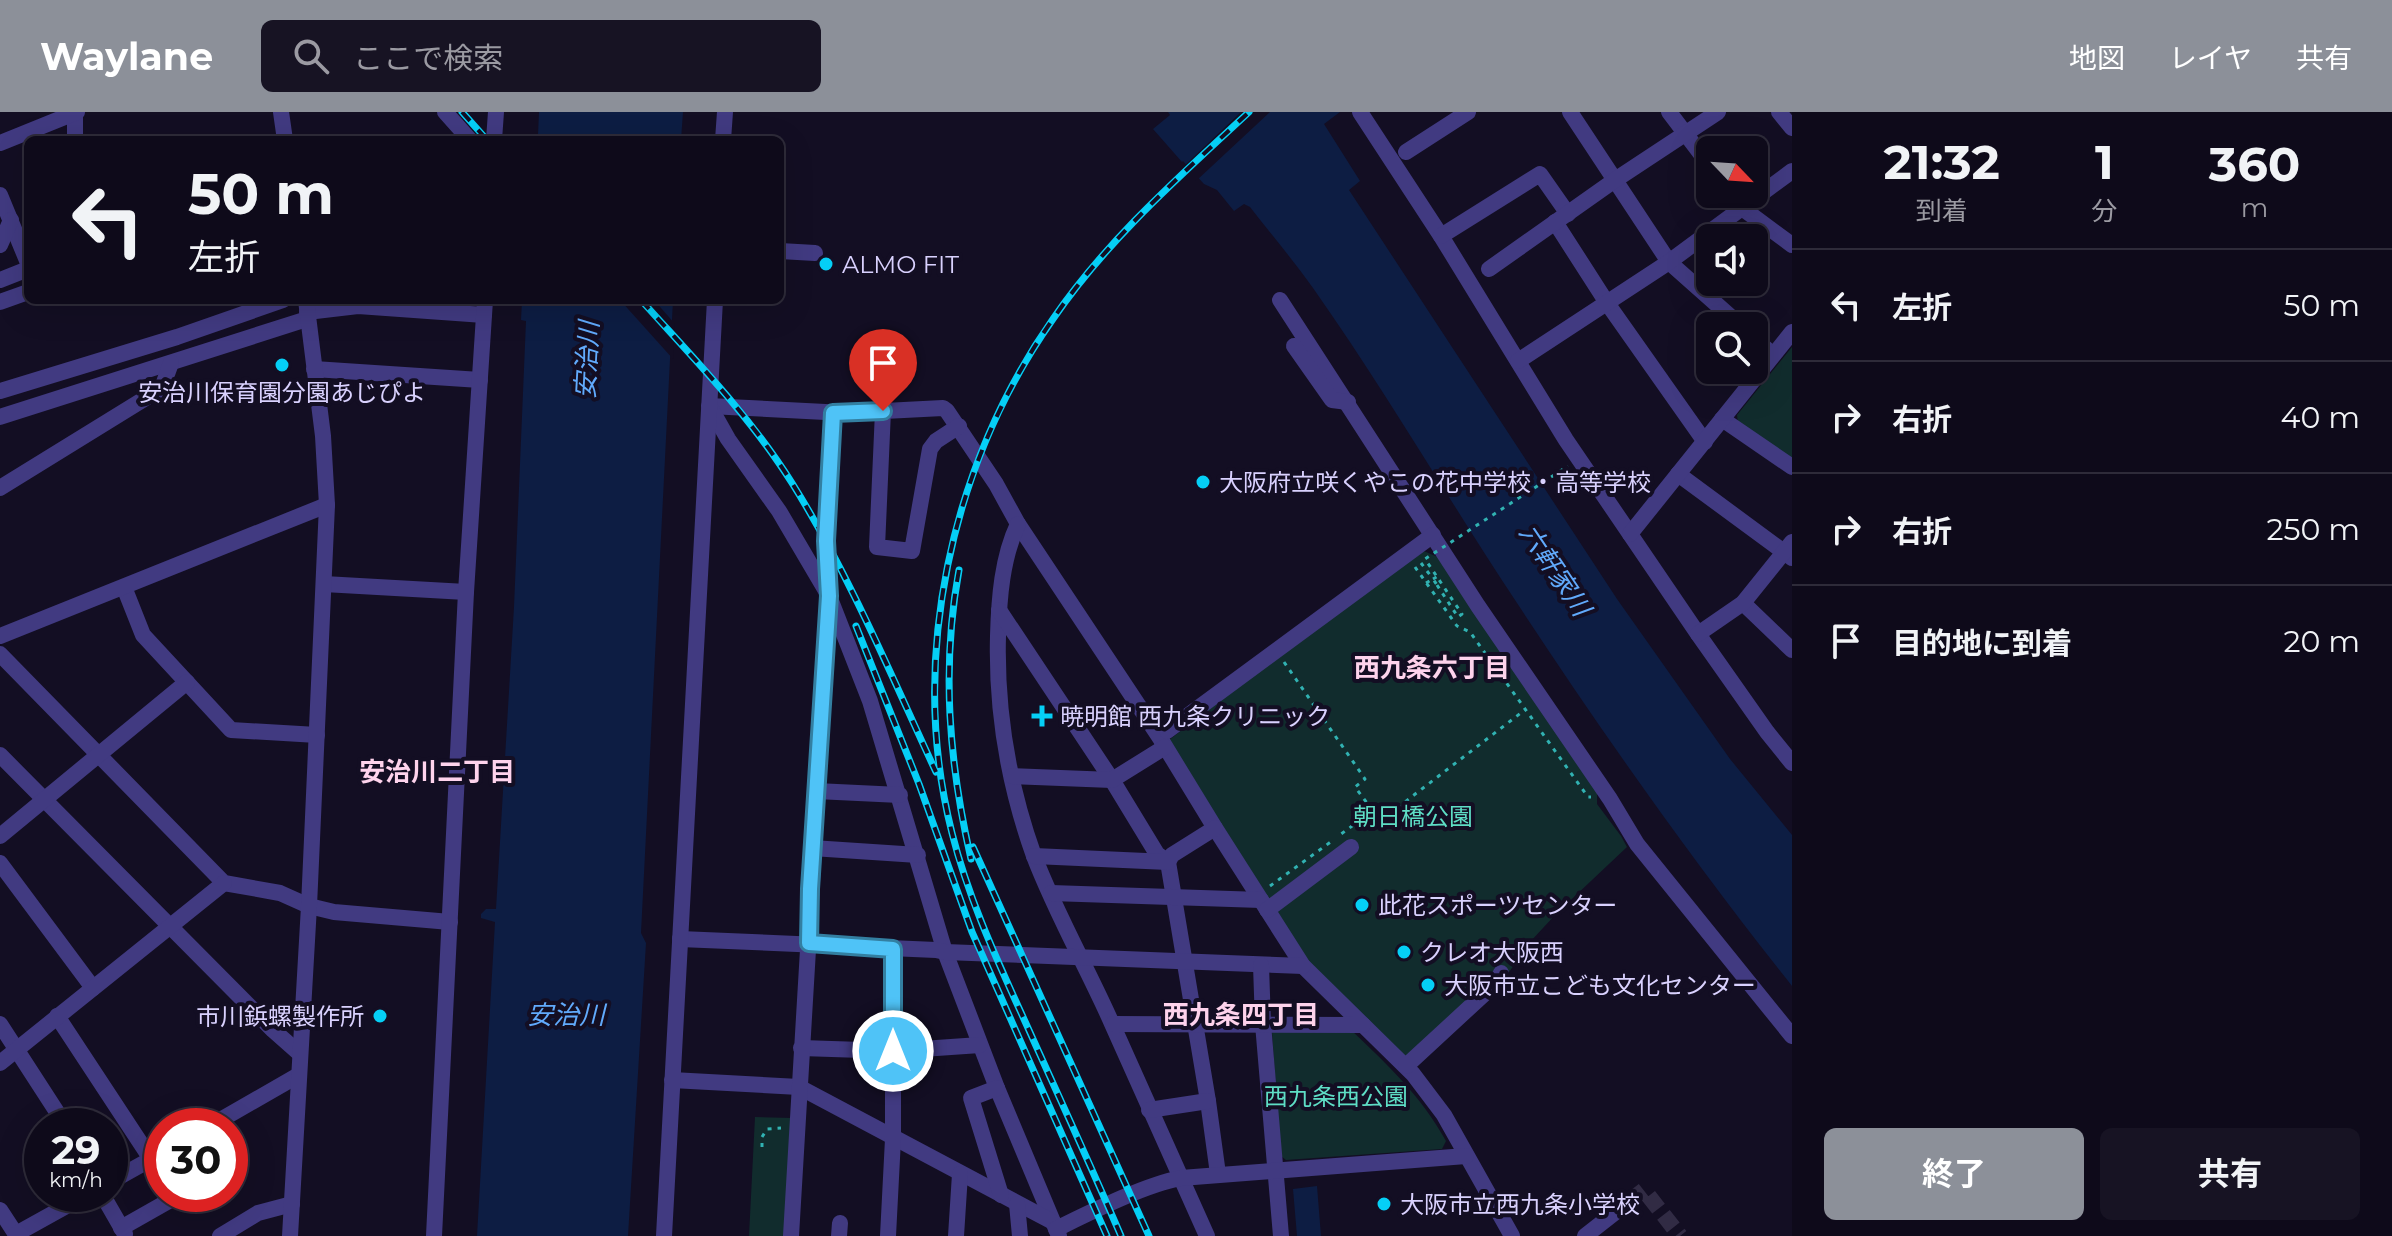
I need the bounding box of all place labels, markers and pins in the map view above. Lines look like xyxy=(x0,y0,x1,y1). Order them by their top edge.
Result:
place label: ALMO FIT xyxy=(842,250,959,279)
marker: ALMO FIT xyxy=(817,255,835,273)
pin xyxy=(849,329,917,411)
marker: 安治川保育園分園あじぴよ xyxy=(273,356,291,374)
place label: 安治川保育園分園あじぴよ xyxy=(138,378,426,407)
place label: 大阪府立咲くやこの花中学校・高等学校 xyxy=(1219,468,1651,497)
marker: 大阪府立咲くやこの花中学校・高等学校 xyxy=(1194,473,1212,491)
place label: 暁明館 西九条クリニック xyxy=(1060,702,1330,731)
marker: 暁明館 西九条クリニック xyxy=(1031,705,1053,727)
place label: 此花スポーツセンター xyxy=(1378,891,1618,920)
marker: 此花スポーツセンター xyxy=(1353,896,1371,914)
place label: クレオ大阪西 xyxy=(1420,938,1564,967)
marker: クレオ大阪西 xyxy=(1395,943,1413,961)
place label: 大阪市立こども文化センター xyxy=(1444,971,1756,1000)
marker: 大阪市立こども文化センター xyxy=(1419,976,1437,994)
place label: 市川鋲螺製作所 xyxy=(196,1002,364,1031)
marker: 市川鋲螺製作所 xyxy=(371,1007,389,1025)
place label: 大阪市立西九条小学校 xyxy=(1400,1190,1640,1219)
marker: 大阪市立西九条小学校 xyxy=(1375,1195,1393,1213)

